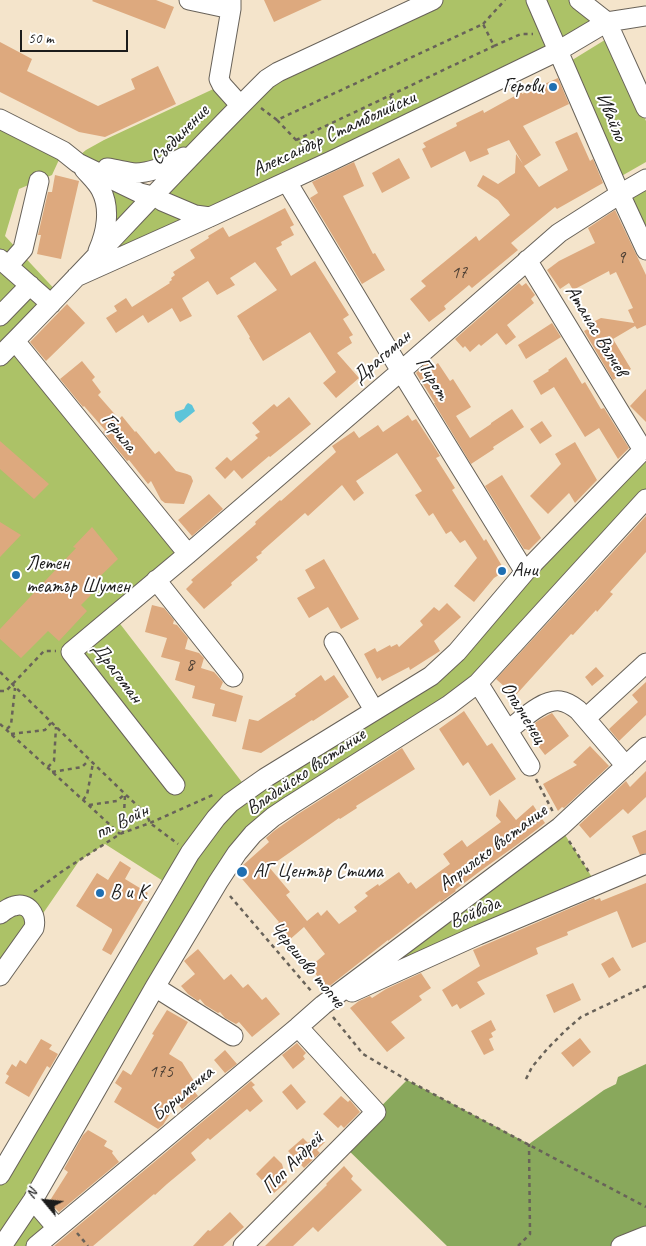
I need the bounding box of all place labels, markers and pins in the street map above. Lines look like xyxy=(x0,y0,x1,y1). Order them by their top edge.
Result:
place label: Герови xyxy=(503,75,543,99)
marker: Герови xyxy=(547,81,559,93)
place label: Летен театър Шумен xyxy=(26,552,130,599)
place label: Ани xyxy=(512,559,538,583)
marker: Ани xyxy=(496,565,508,577)
marker: Летен театър Шумен xyxy=(10,569,22,581)
place label: АГ Център Стима xyxy=(253,860,383,884)
marker: АГ Център Стима xyxy=(235,865,249,879)
place label: В и К xyxy=(110,881,147,905)
marker: В и К xyxy=(94,887,106,899)

